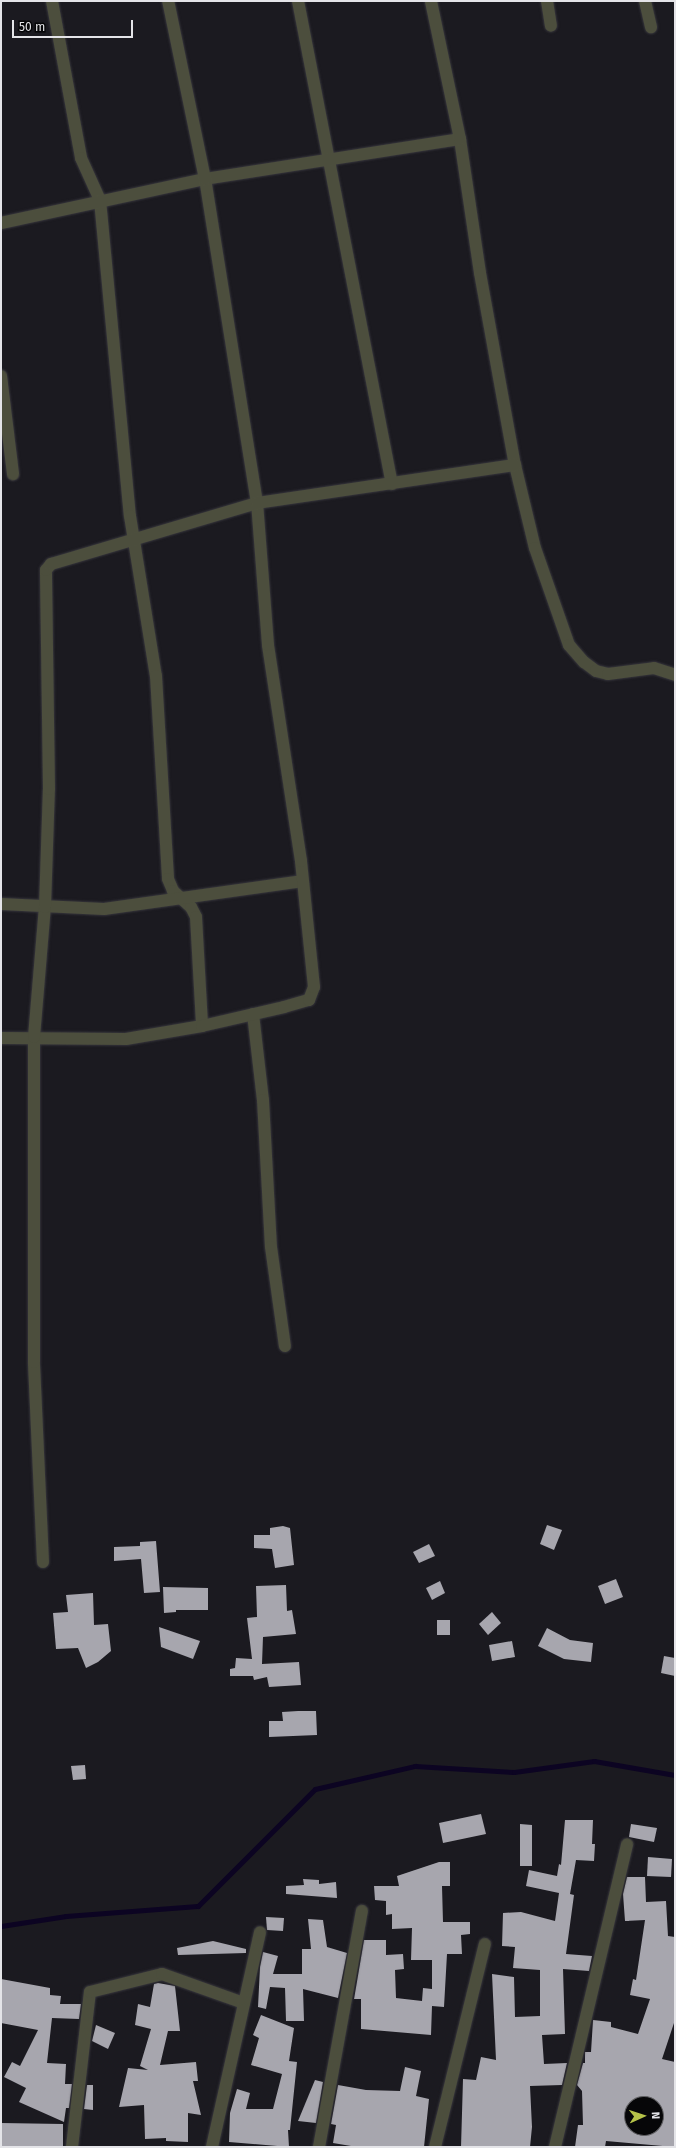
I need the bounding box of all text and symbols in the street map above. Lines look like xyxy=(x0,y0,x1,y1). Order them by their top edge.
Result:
scale bar xyxy=(14,12,135,38)
text: 50 m xyxy=(19,20,45,34)
north arrow xyxy=(624,2096,664,2136)
text: N xyxy=(649,2111,662,2119)

